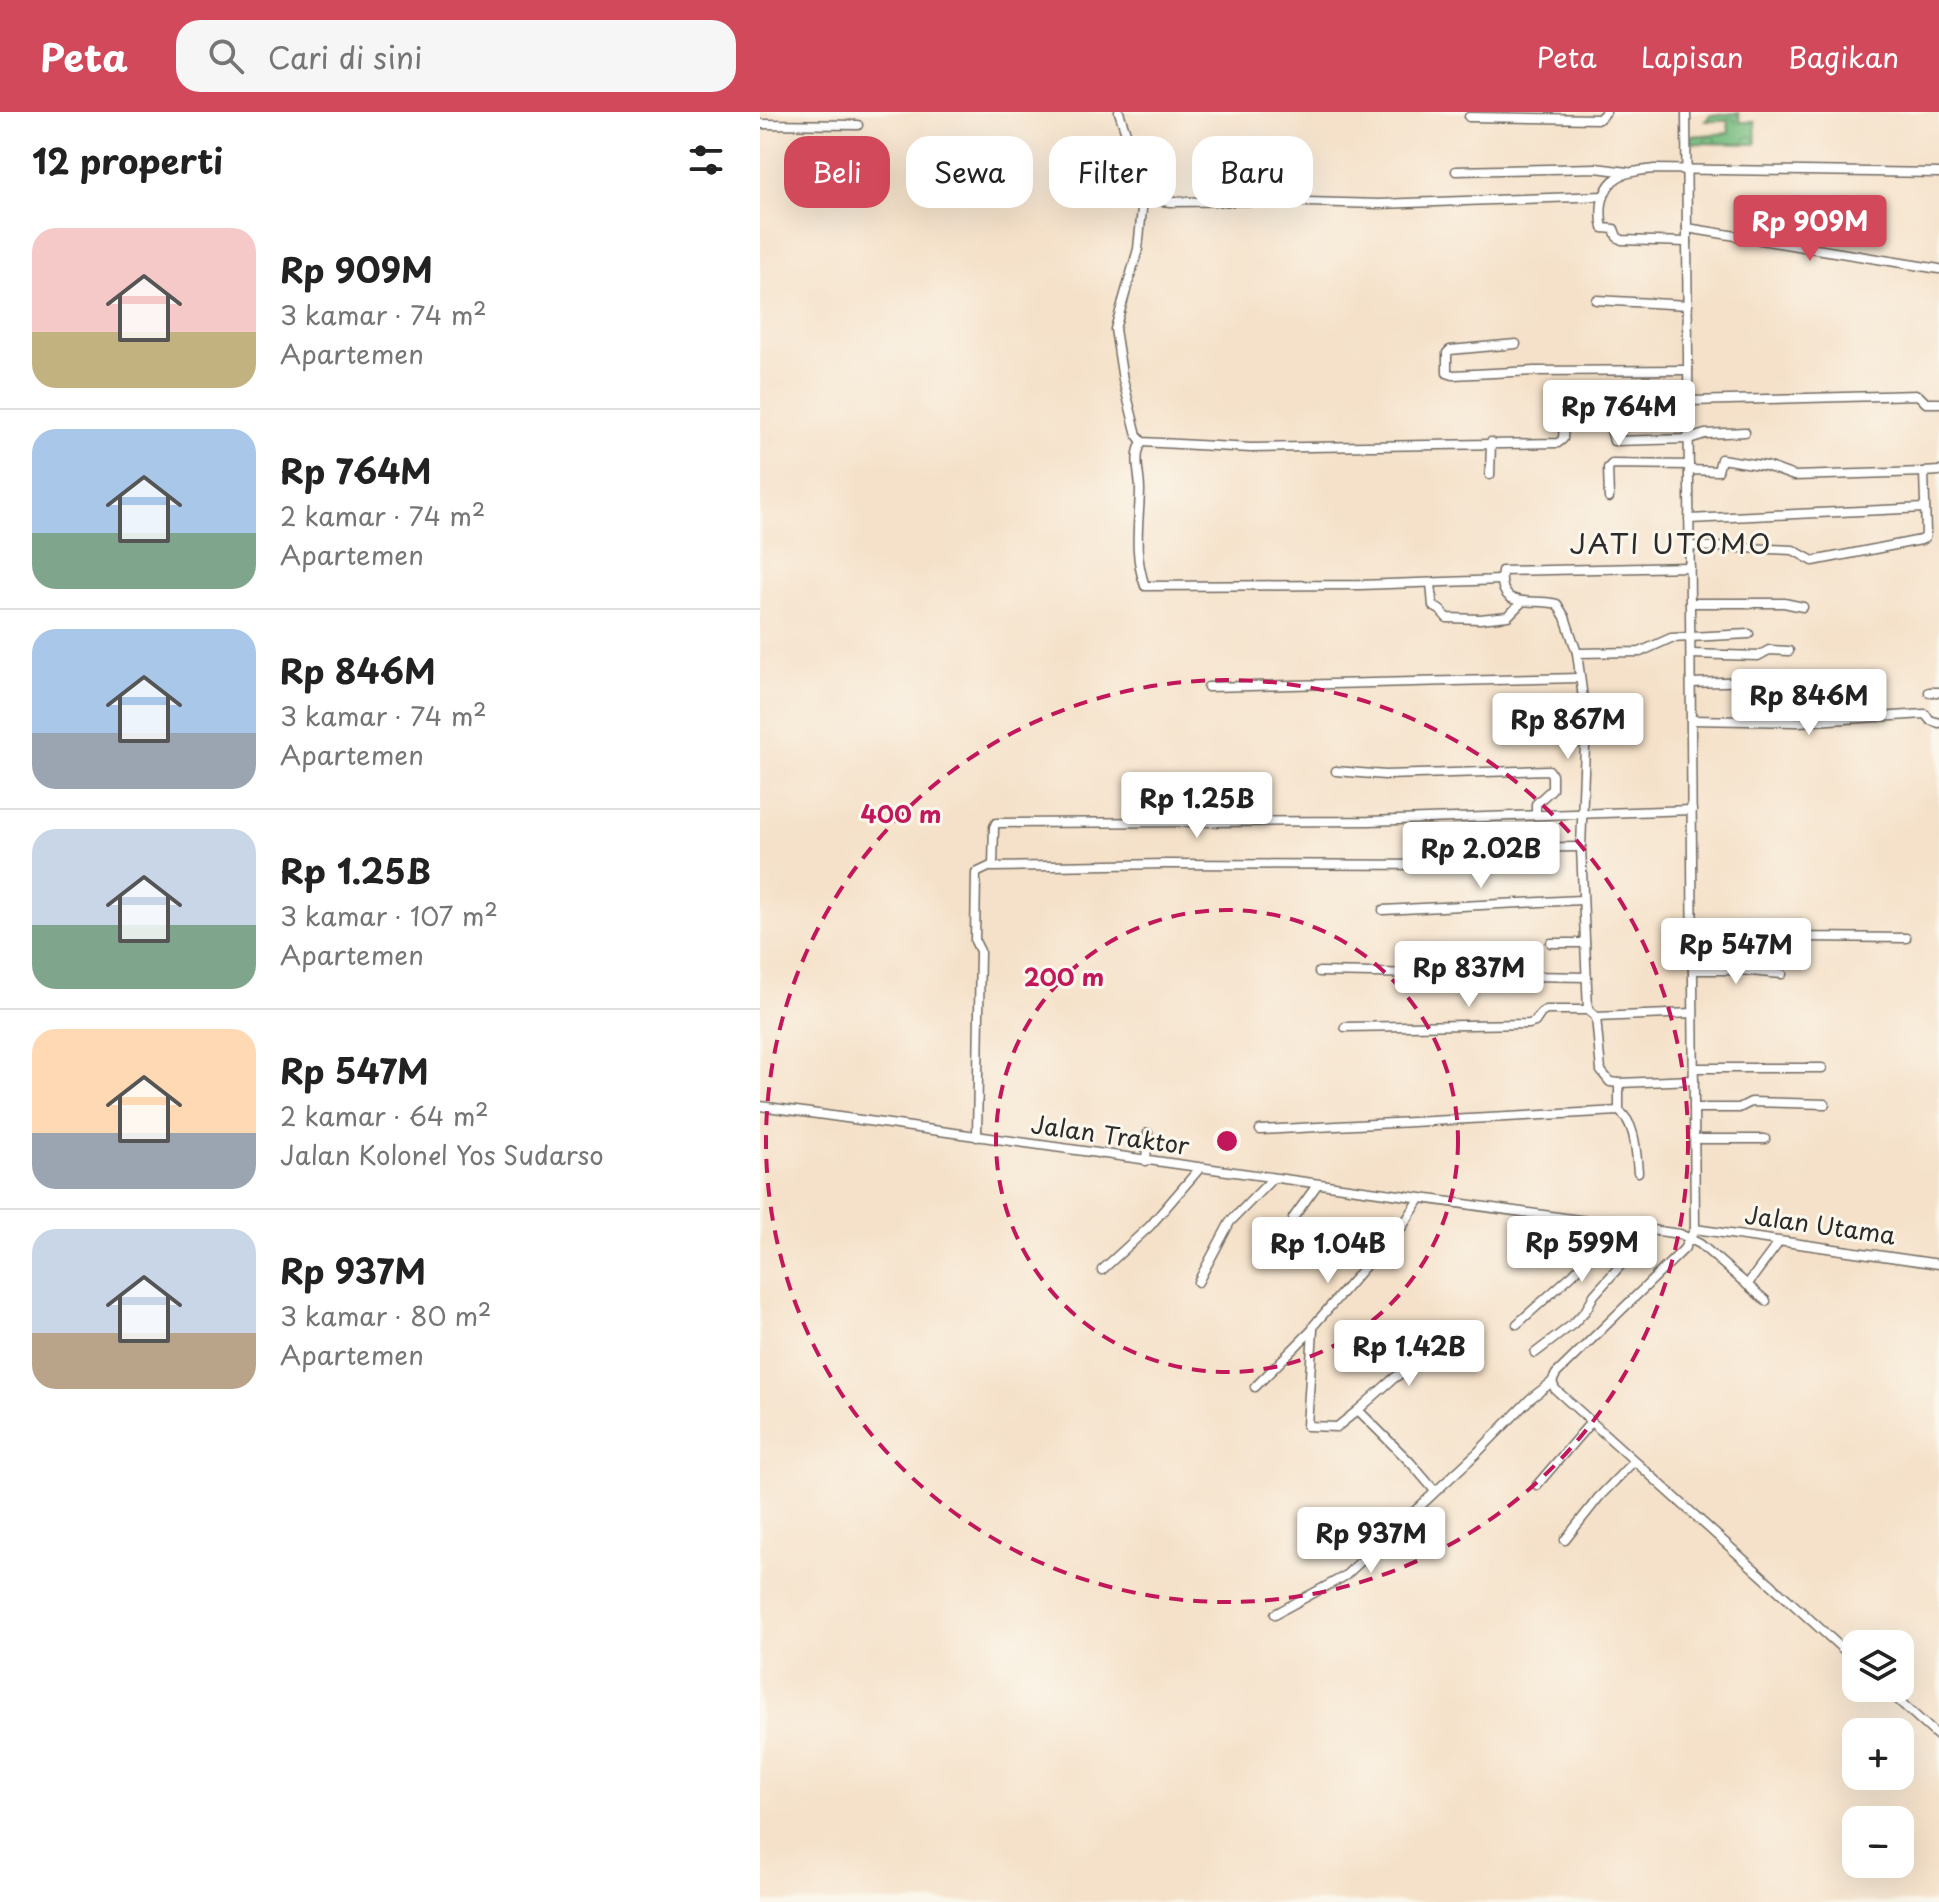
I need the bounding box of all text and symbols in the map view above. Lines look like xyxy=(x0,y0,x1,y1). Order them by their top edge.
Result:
search box xyxy=(176,20,736,92)
text: Peta xyxy=(40,28,128,85)
icon: search xyxy=(204,34,248,78)
text: Cari di sini xyxy=(268,34,422,79)
text: Peta xyxy=(1537,35,1597,78)
text: Lapisan xyxy=(1641,35,1744,78)
text: Bagikan xyxy=(1788,35,1899,78)
text: 12 properti xyxy=(32,134,223,186)
chip: Beli xyxy=(784,136,890,208)
chip: Sewa xyxy=(906,136,1033,208)
chip: Filter xyxy=(1049,136,1176,208)
chip: Baru xyxy=(1192,136,1313,208)
icon: filters xyxy=(684,138,728,182)
pin: Rp 909M xyxy=(1736,195,1884,263)
text: Rp 909M xyxy=(1752,201,1869,240)
text: Rp 909M xyxy=(280,243,433,295)
icon: home xyxy=(96,260,192,356)
text: 3 kamar · 74 m² xyxy=(280,295,487,334)
text: Apartemen xyxy=(280,334,424,373)
pin: Rp 764M xyxy=(1545,380,1693,448)
text: Rp 764M xyxy=(1561,386,1677,425)
text: Rp 764M xyxy=(280,444,432,496)
icon: home xyxy=(96,461,192,557)
text: 2 kamar · 74 m² xyxy=(280,496,485,535)
district label: JATI UTOMO xyxy=(1569,521,1773,564)
text: Apartemen xyxy=(280,535,424,574)
text: Rp 846M xyxy=(280,644,436,696)
icon: home xyxy=(96,661,192,757)
pin: Rp 846M xyxy=(1735,669,1883,737)
text: Rp 846M xyxy=(1749,675,1869,714)
pin: Rp 867M xyxy=(1494,693,1642,761)
text: 3 kamar · 74 m² xyxy=(280,696,487,735)
text: Rp 867M xyxy=(1510,699,1626,738)
text: Apartemen xyxy=(280,735,424,774)
pin: Rp 1.25B xyxy=(1114,772,1280,840)
text: Rp 1.25B xyxy=(1139,778,1255,817)
text: 400 m xyxy=(860,795,942,831)
pin: Rp 2.02B xyxy=(1398,822,1564,890)
text: Rp 2.02B xyxy=(1421,828,1541,867)
text: Rp 1.25B xyxy=(280,844,431,896)
icon: home xyxy=(96,861,192,957)
text: 3 kamar · 107 m² xyxy=(280,896,498,935)
pin: Rp 547M xyxy=(1662,918,1810,986)
text: Rp 547M xyxy=(1679,924,1793,963)
text: Apartemen xyxy=(280,935,424,974)
pin: Rp 837M xyxy=(1395,941,1543,1009)
text: Rp 837M xyxy=(1413,947,1525,986)
text: 200 m xyxy=(1024,958,1104,994)
text: Rp 547M xyxy=(280,1044,429,1096)
icon: home xyxy=(96,1061,192,1157)
text: 2 kamar · 64 m² xyxy=(280,1096,489,1135)
street label: Jalan Traktor xyxy=(1029,1105,1193,1163)
centre of rings xyxy=(1213,1127,1241,1155)
text: Jalan Kolonel Yos Sudarso xyxy=(280,1135,604,1174)
street label: Jalan Utama xyxy=(1743,1196,1898,1252)
pin: Rp 599M xyxy=(1508,1216,1656,1284)
pin: Rp 1.04B xyxy=(1245,1217,1411,1285)
text: Rp 599M xyxy=(1525,1222,1639,1261)
text: Rp 1.04B xyxy=(1270,1223,1386,1262)
text: Rp 937M xyxy=(280,1244,426,1296)
icon: home xyxy=(96,1261,192,1357)
text: 3 kamar · 80 m² xyxy=(280,1296,491,1335)
pin: Rp 1.42B xyxy=(1326,1320,1492,1388)
text: Rp 1.42B xyxy=(1352,1326,1466,1365)
text: Apartemen xyxy=(280,1335,424,1374)
pin: Rp 937M xyxy=(1297,1507,1445,1575)
text: Rp 937M xyxy=(1315,1513,1427,1552)
map controls xyxy=(1842,1630,1914,1878)
button: layers xyxy=(1842,1630,1914,1702)
button: + xyxy=(1842,1718,1914,1790)
button: − xyxy=(1842,1806,1914,1878)

